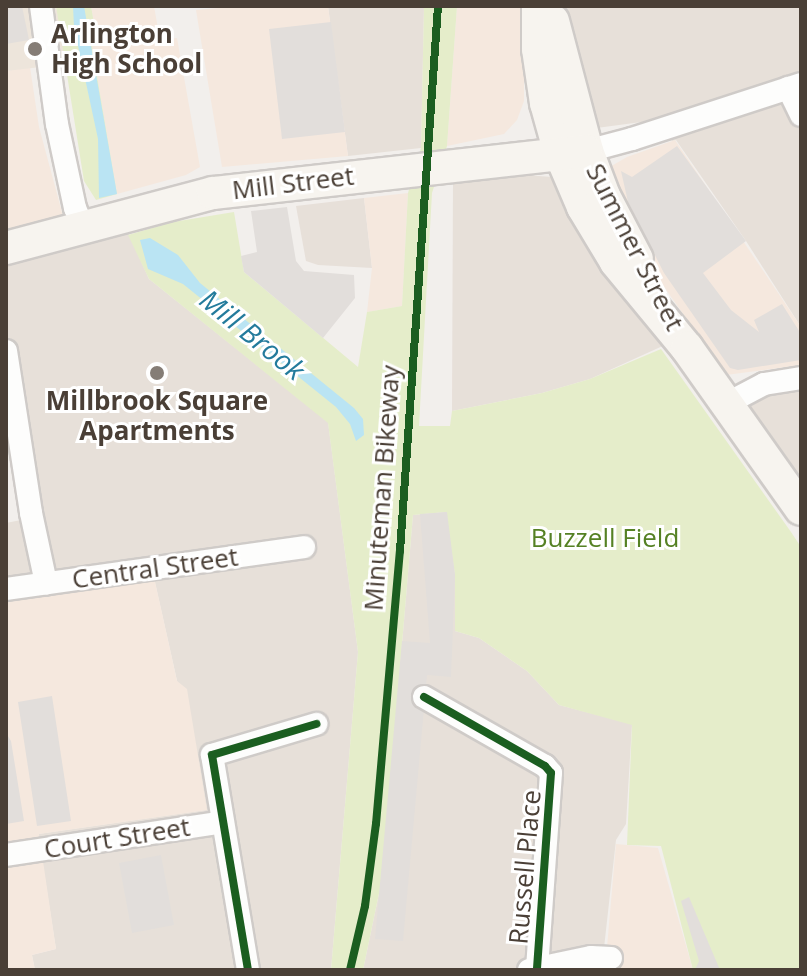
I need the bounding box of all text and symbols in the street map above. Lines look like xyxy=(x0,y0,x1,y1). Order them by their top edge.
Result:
place label: Arlington High School xyxy=(51,18,202,80)
marker: Arlington High School xyxy=(26,40,44,58)
street label: Summer Street xyxy=(580,158,690,336)
street label: Mill Street xyxy=(230,160,356,206)
water label: Mill Brook xyxy=(194,282,312,386)
marker: Millbrook Square Apartments xyxy=(148,364,166,382)
street label: Minuteman Bikeway xyxy=(358,364,406,612)
place label: Millbrook Square Apartments xyxy=(46,385,268,446)
park label: Buzzell Field xyxy=(531,522,679,554)
street label: Central Street xyxy=(70,541,240,595)
street label: Russell Place xyxy=(503,788,547,946)
street label: Court Street xyxy=(42,811,192,865)

